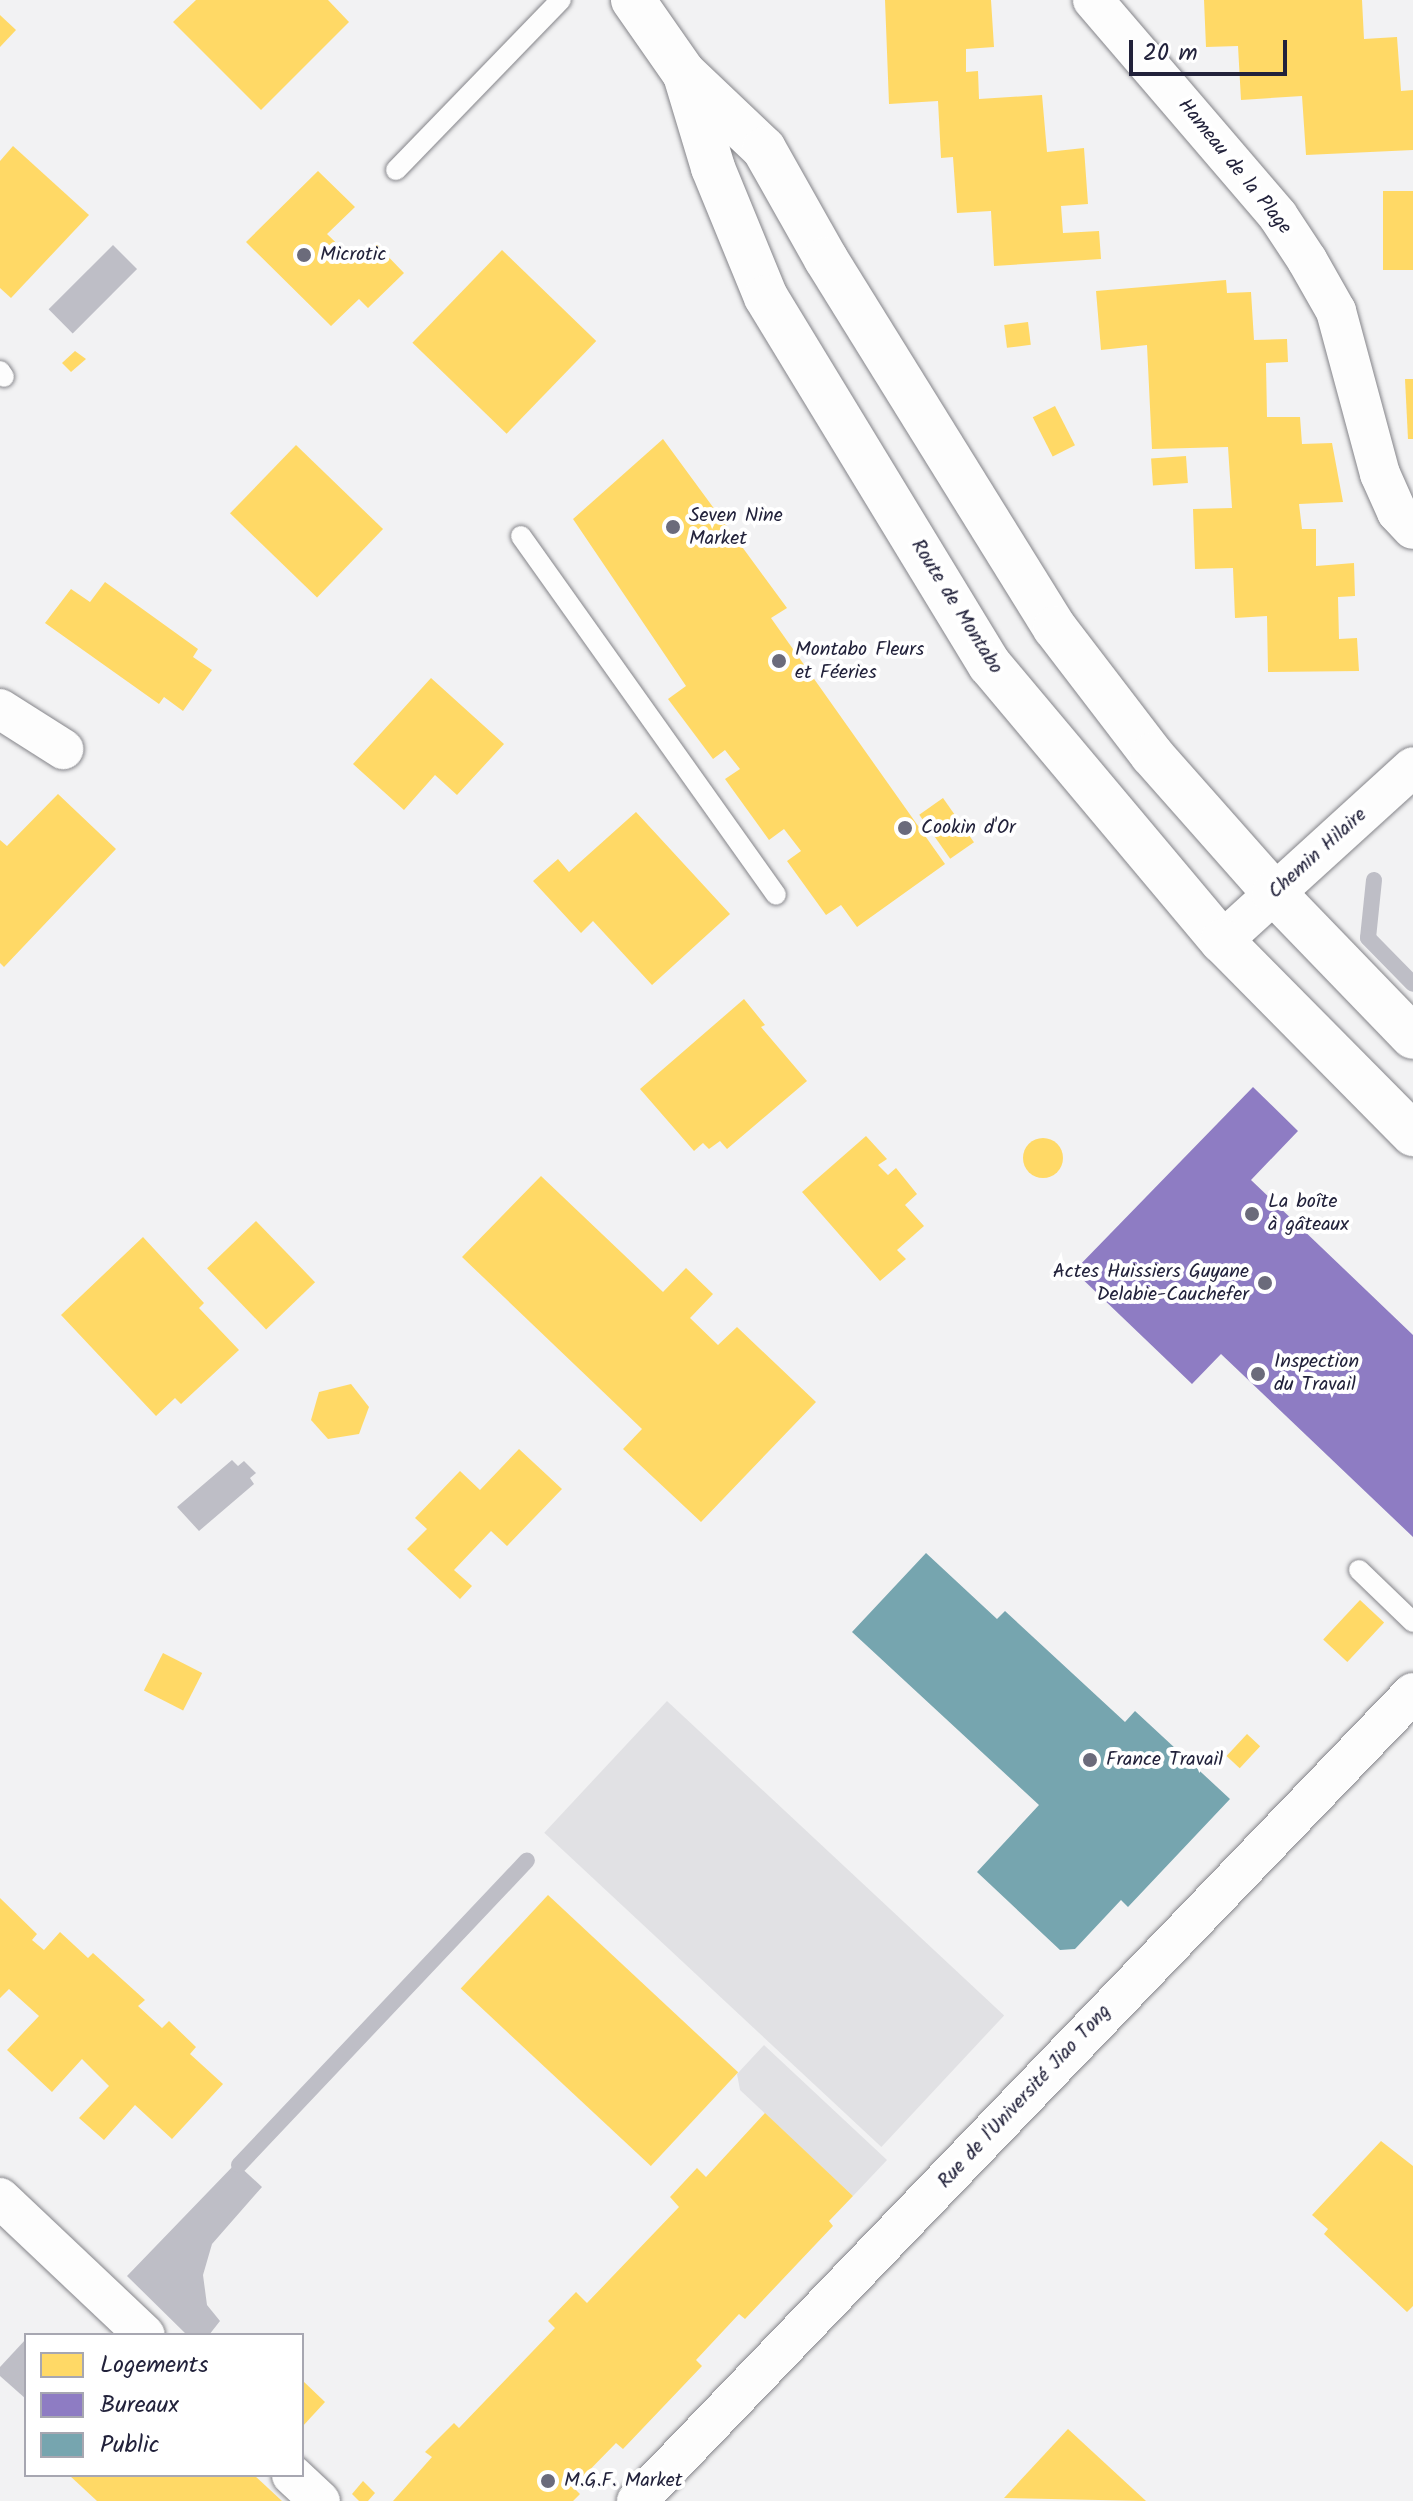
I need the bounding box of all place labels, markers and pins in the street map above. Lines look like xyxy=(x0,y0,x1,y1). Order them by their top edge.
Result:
place label: Microtic xyxy=(320,243,387,267)
marker: Microtic xyxy=(295,246,313,264)
place label: Seven Nine Market xyxy=(689,504,783,551)
marker: Seven Nine Market xyxy=(664,518,682,536)
place label: Montabo Fleurs et Féeries xyxy=(795,638,924,685)
marker: Montabo Fleurs et Féeries xyxy=(770,652,788,670)
place label: Cookin d'Or xyxy=(921,816,1016,840)
marker: Cookin d'Or xyxy=(896,819,914,837)
place label: La boîte à gâteaux xyxy=(1268,1190,1349,1237)
marker: La boîte à gâteaux xyxy=(1243,1205,1261,1223)
place label: Actes Huissiers Guyane Delabie-Cauchefer xyxy=(1053,1260,1249,1307)
marker: Actes Huissiers Guyane Delabie-Cauchefer xyxy=(1256,1274,1274,1292)
place label: Inspection du Travail xyxy=(1274,1350,1359,1397)
marker: Inspection du Travail xyxy=(1249,1365,1267,1383)
place label: France Travail xyxy=(1106,1748,1223,1772)
marker: France Travail xyxy=(1081,1751,1099,1769)
place label: M.G.F. Market xyxy=(564,2469,683,2493)
marker: M.G.F. Market xyxy=(539,2472,557,2490)

